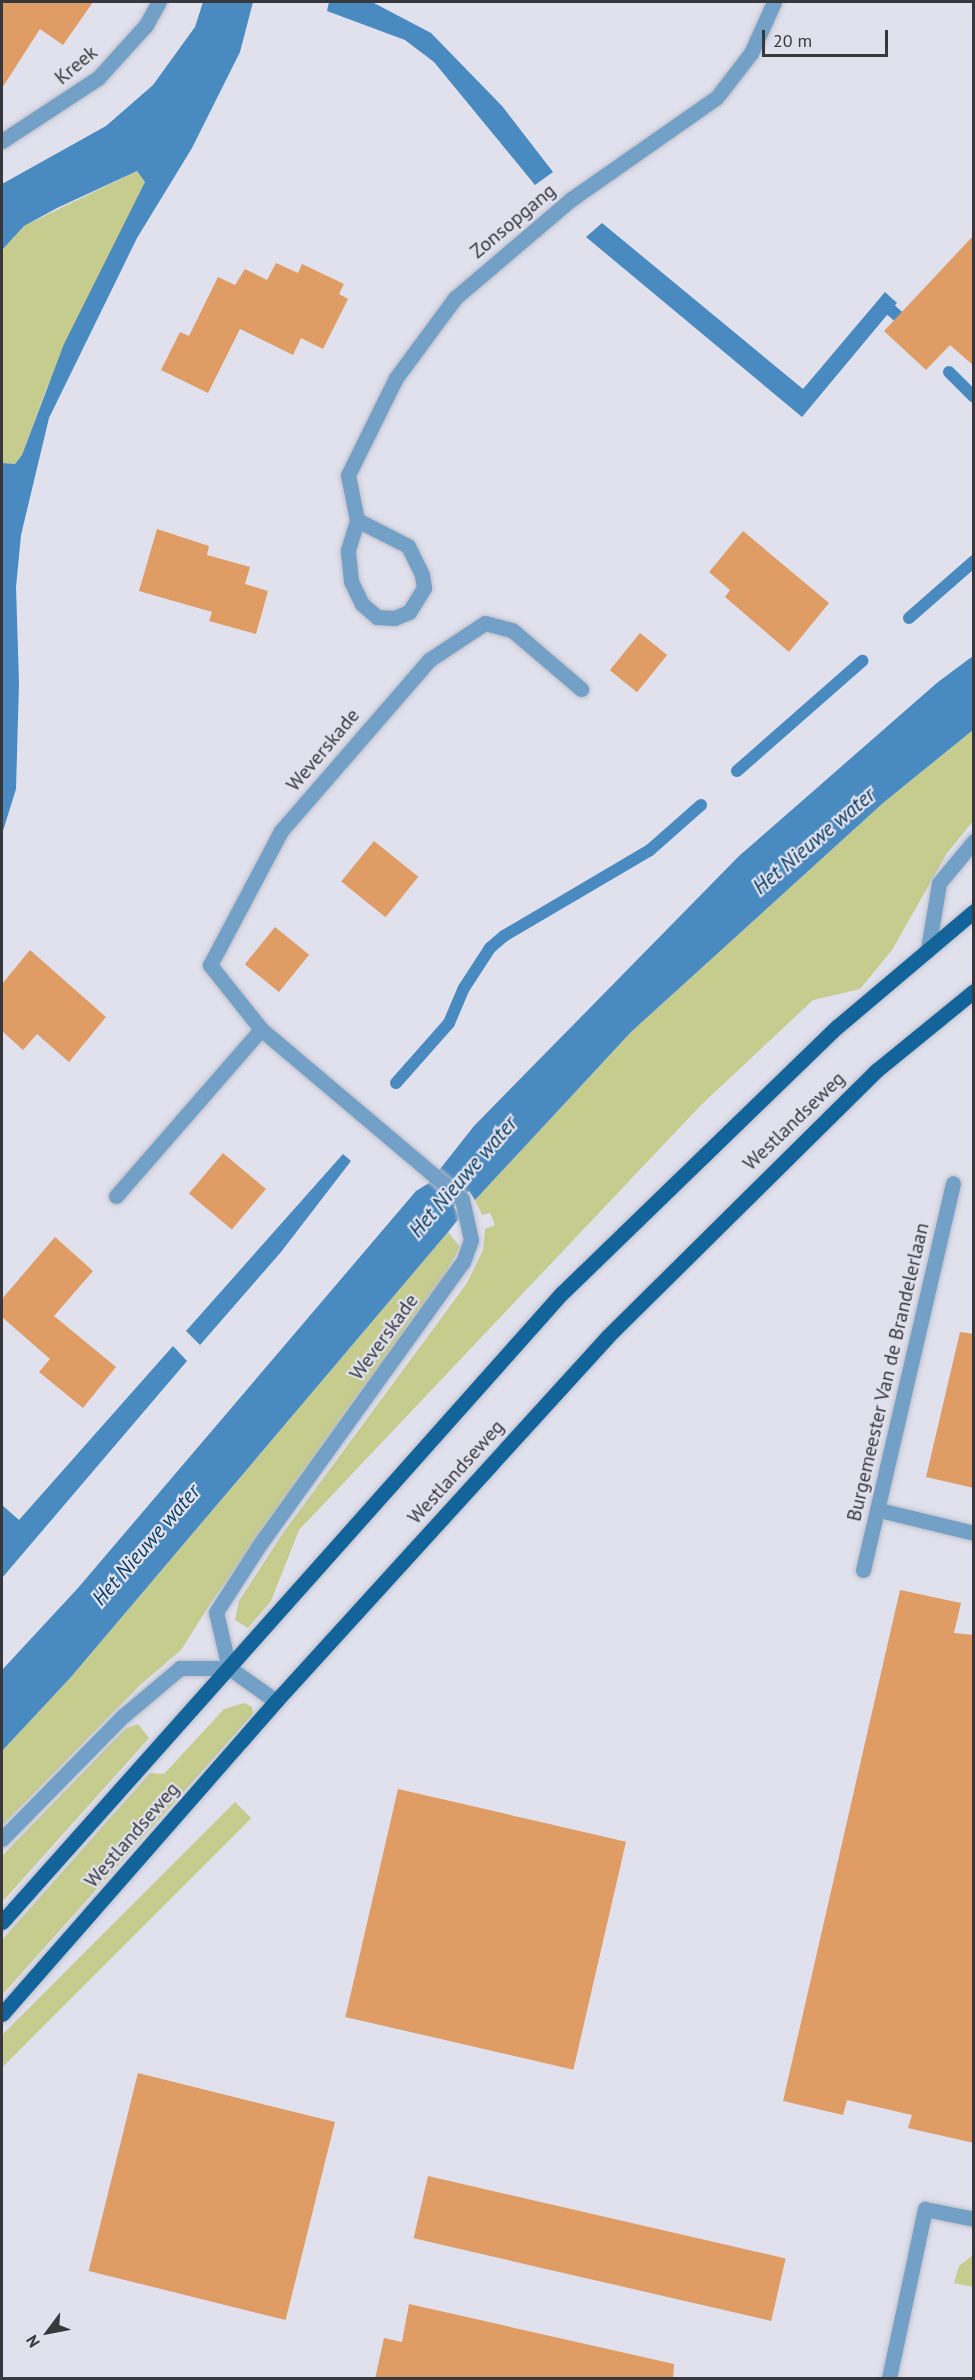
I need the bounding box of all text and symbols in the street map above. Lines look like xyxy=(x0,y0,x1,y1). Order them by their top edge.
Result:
scale bar xyxy=(765,18,891,56)
text: 20 m xyxy=(773,29,812,52)
street label: Kreek xyxy=(50,40,102,90)
street label: Zonsopgang xyxy=(466,178,560,264)
street label: Weverskade xyxy=(281,704,365,796)
water label: Het Nieuwe water xyxy=(748,782,880,900)
street label: Westlandseweg xyxy=(738,1066,850,1176)
water label: Het Nieuwe water xyxy=(404,1111,522,1243)
street label: Burgemeester Van de Brandelerlaan xyxy=(842,1220,934,1524)
street label: Weverskade xyxy=(345,1289,423,1385)
street label: Westlandseweg xyxy=(403,1415,509,1529)
water label: Het Nieuwe water xyxy=(87,1479,205,1611)
street label: Westlandseweg xyxy=(80,1777,184,1893)
north arrow xyxy=(18,2302,78,2362)
text: N xyxy=(21,2332,44,2351)

